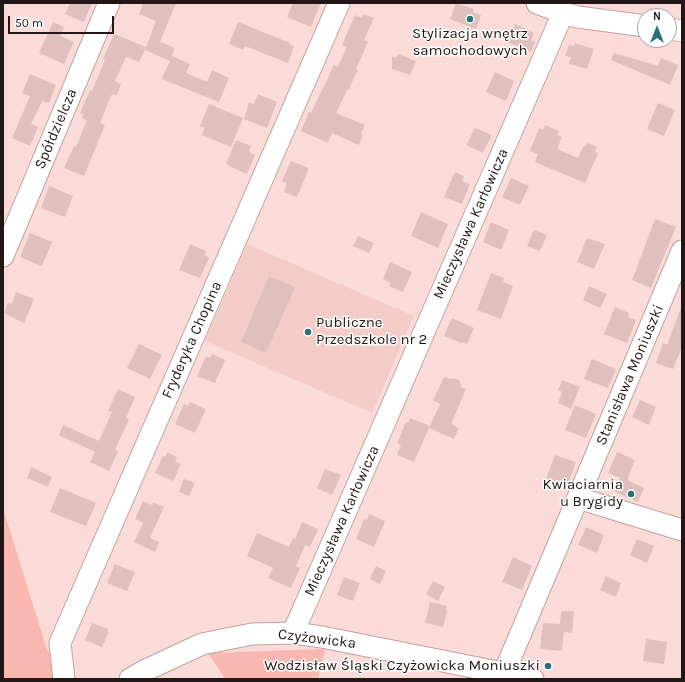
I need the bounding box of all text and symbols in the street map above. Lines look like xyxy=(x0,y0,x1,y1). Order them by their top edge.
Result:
scale bar xyxy=(10,8,116,34)
north arrow xyxy=(637,8,677,48)
text: N xyxy=(653,10,661,23)
marker: Stylizacja wnętrz samochodowych xyxy=(465,14,475,24)
text: 50 m xyxy=(15,16,43,30)
place label: Stylizacja wnętrz samochodowych xyxy=(412,25,528,60)
street label: Spółdzielcza xyxy=(31,86,81,172)
street label: Mieczysława Karłowicza xyxy=(430,146,512,302)
street label: Fryderyka Chopina xyxy=(158,279,226,401)
street label: Stanisława Moniuszki xyxy=(592,302,668,448)
place label: Publiczne Przedszkole nr 2 xyxy=(316,314,427,349)
marker: Publiczne Przedszkole nr 2 xyxy=(303,327,313,337)
street label: Mieczysława Karłowicza xyxy=(301,443,383,599)
place label: Kwiaciarnia u Brygidy xyxy=(543,476,623,511)
marker: Kwiaciarnia u Brygidy xyxy=(626,489,636,499)
street label: Czyżowicka xyxy=(277,625,357,653)
place label: Wodzisław Śląski Czyżowicka Moniuszki xyxy=(264,657,540,675)
marker: Wodzisław Śląski Czyżowicka Moniuszki xyxy=(543,661,553,671)

